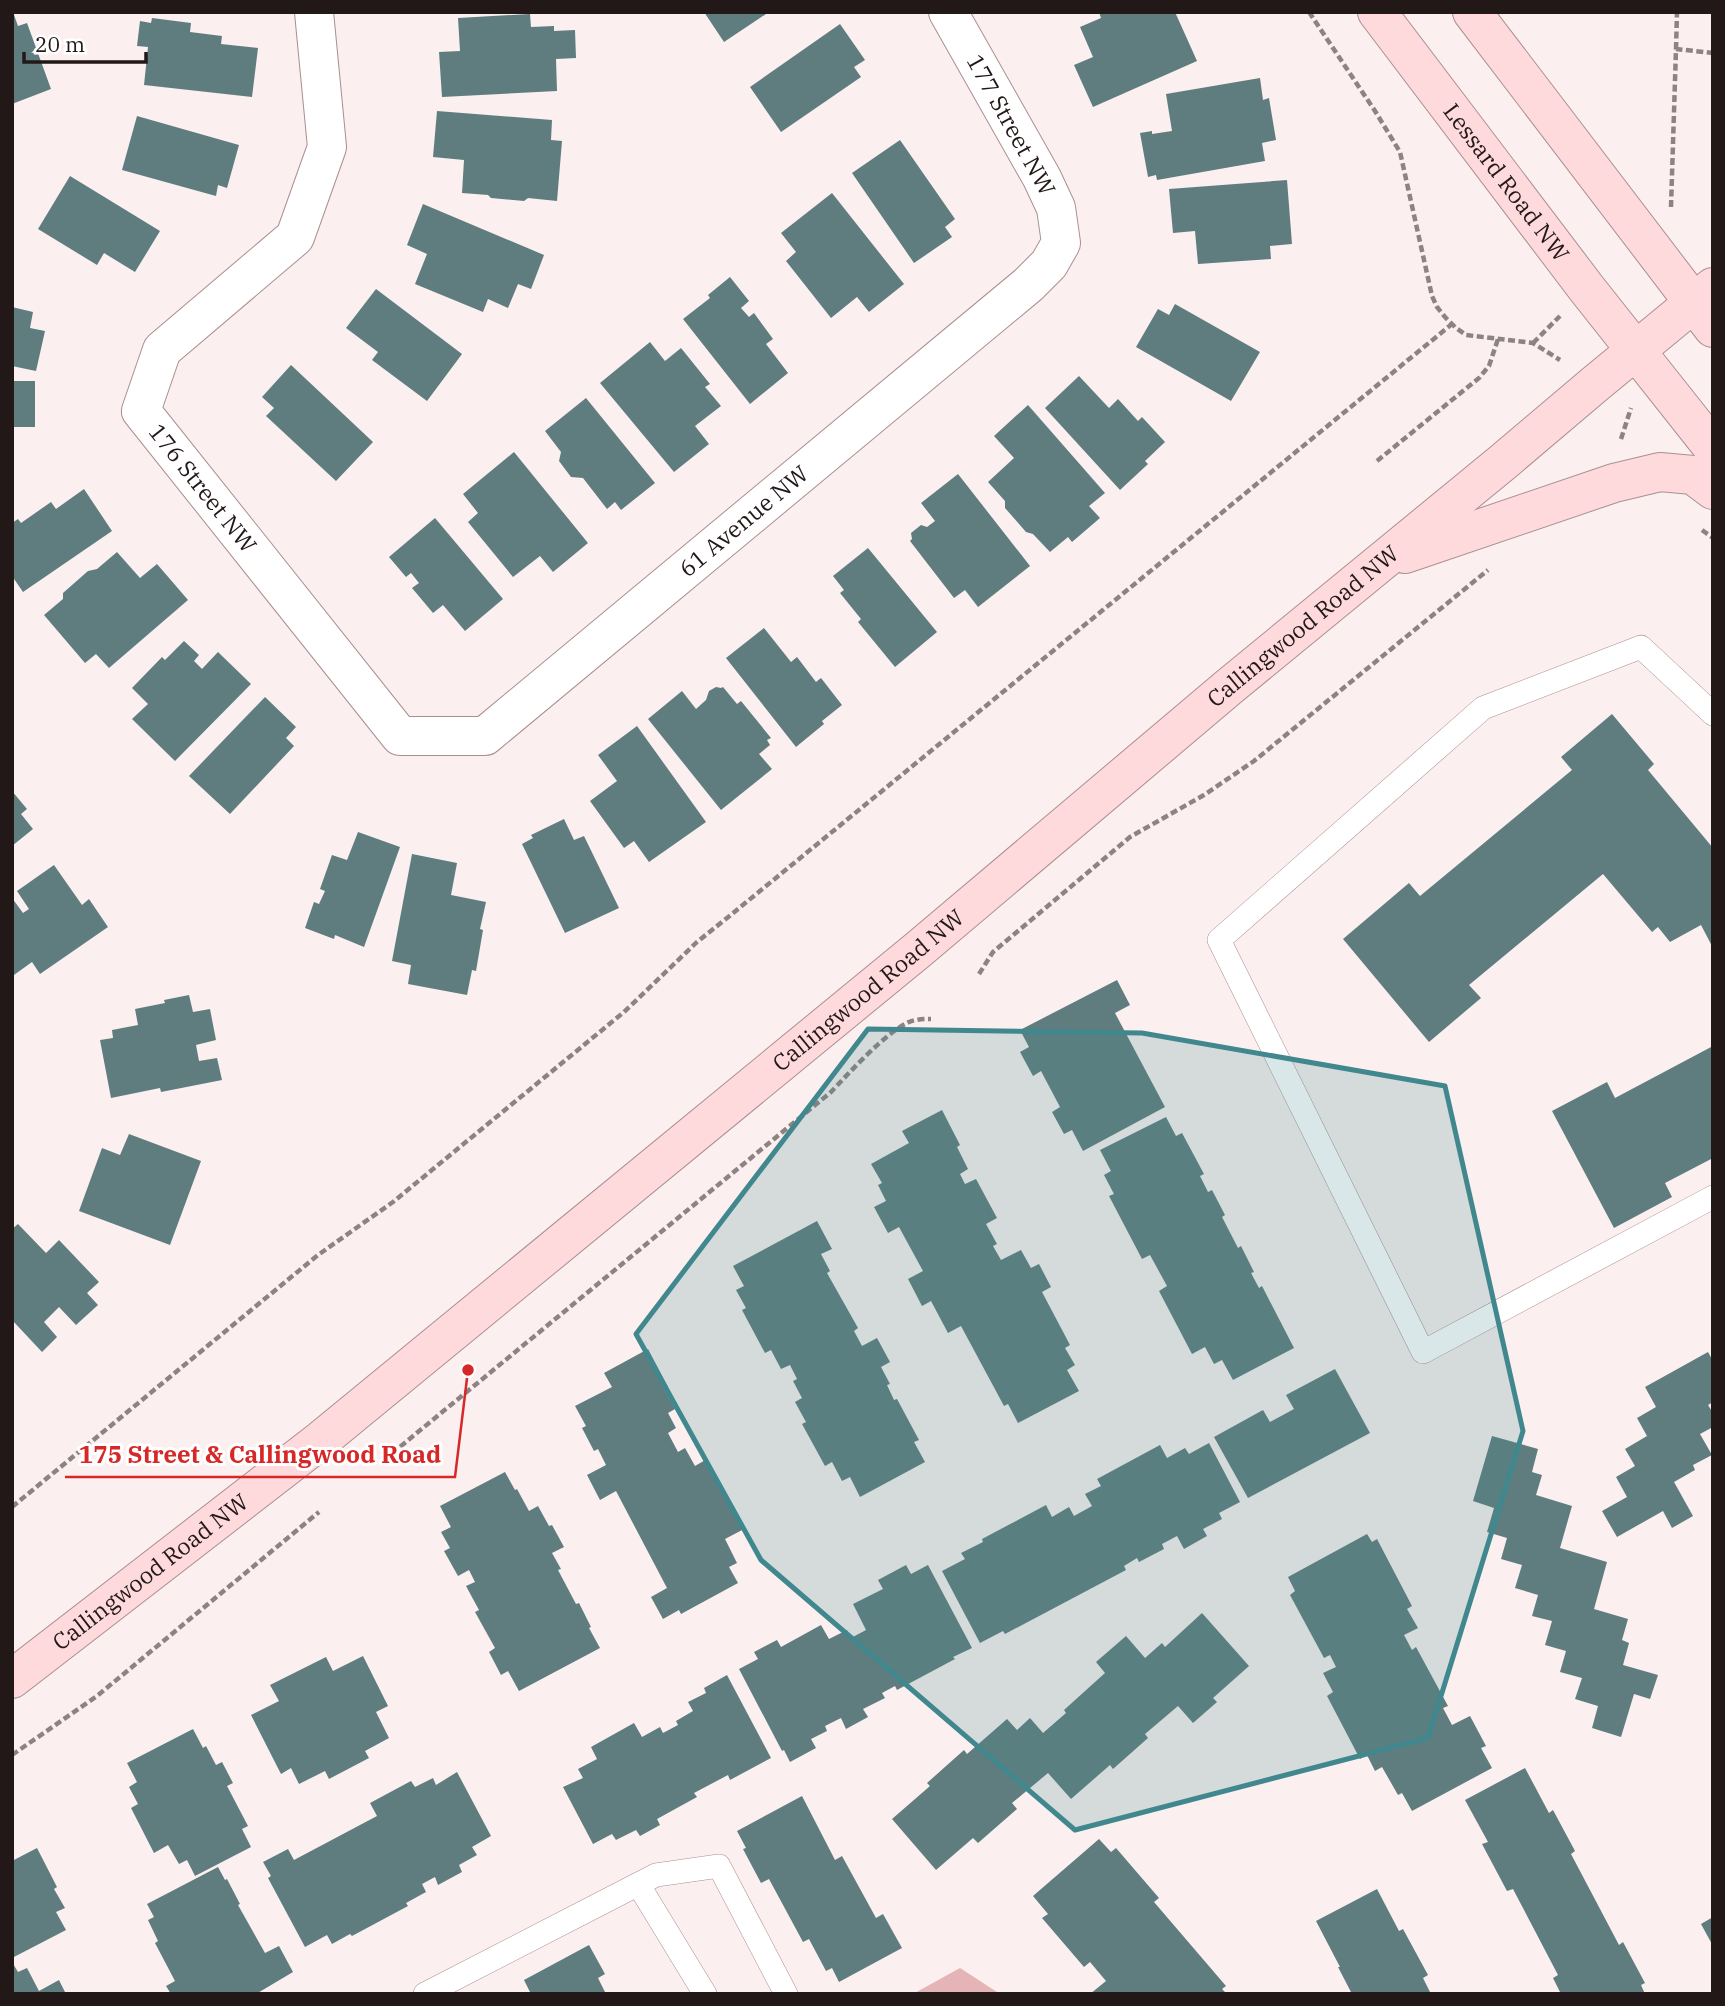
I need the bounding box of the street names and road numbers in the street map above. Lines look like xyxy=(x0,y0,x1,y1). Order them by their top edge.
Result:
street label: 177 Street NW xyxy=(961,49,1063,200)
street label: Lessard Road NW xyxy=(1437,97,1577,267)
street label: 176 Street NW xyxy=(143,417,264,558)
street label: 61 Avenue NW xyxy=(672,458,814,583)
street label: Callingwood Road NW xyxy=(1200,538,1404,713)
street label: Callingwood Road NW xyxy=(766,902,970,1077)
street label: Callingwood Road NW xyxy=(46,1486,254,1656)

